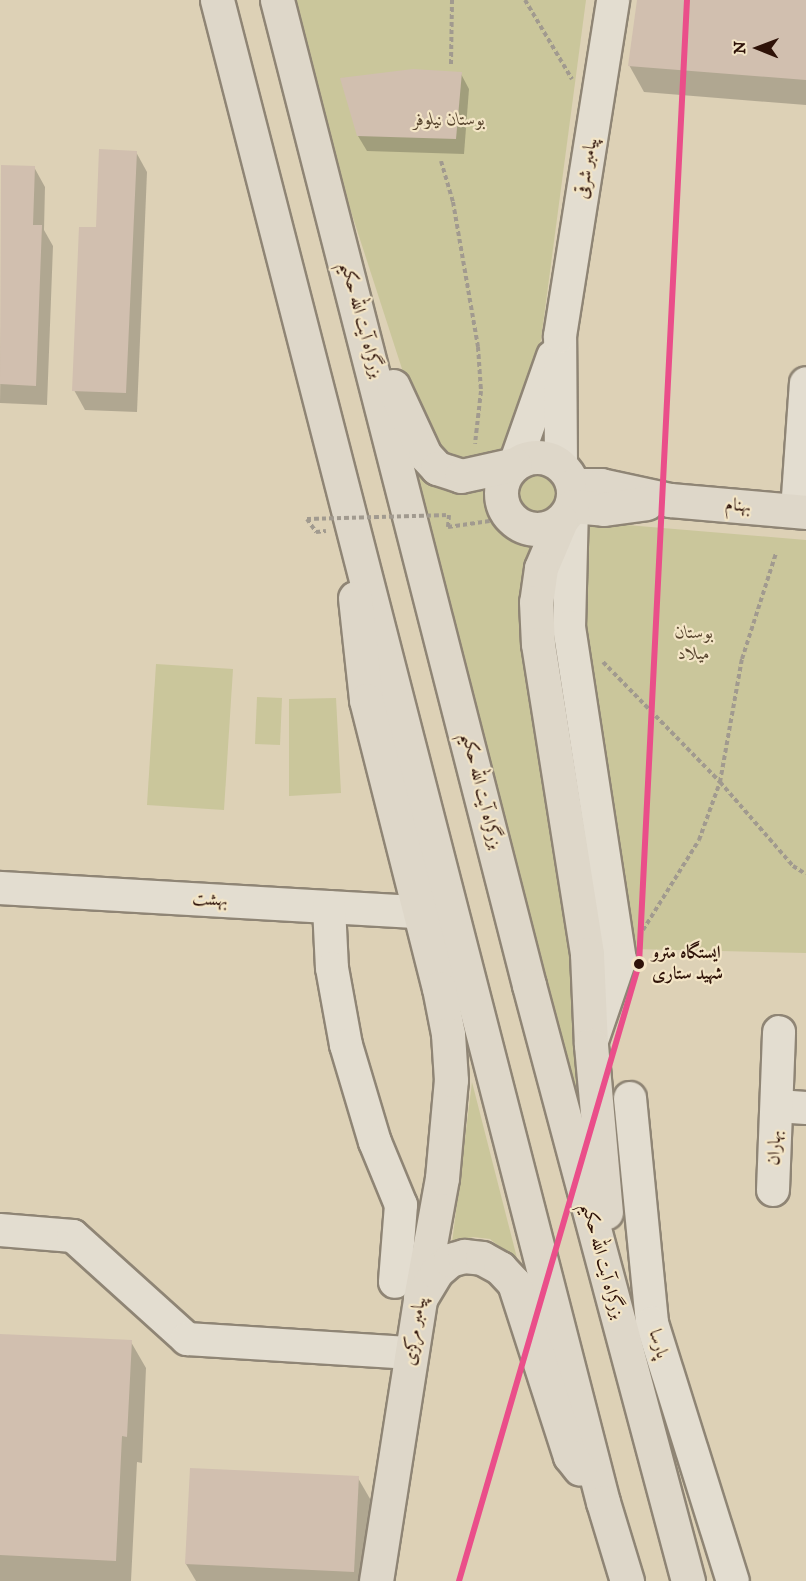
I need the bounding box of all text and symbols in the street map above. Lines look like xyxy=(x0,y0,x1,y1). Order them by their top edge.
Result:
north arrow xyxy=(728,18,788,78)
text: N xyxy=(730,41,750,54)
park label: بوستان نیلوفر xyxy=(413,109,485,131)
street label: پیامبر شرقی xyxy=(571,136,603,200)
street label: بزرگراه آیت الله حکیم xyxy=(335,259,387,381)
street label: بهنام xyxy=(724,494,752,518)
park label: بوستان میلاد xyxy=(675,623,713,666)
street label: بزرگراه آیت الله حکیم xyxy=(456,730,506,852)
street label: بهشت xyxy=(192,888,228,912)
place label: ایستگاه مترو شهید ستاری xyxy=(652,943,723,986)
marker: ایستگاه مترو شهید ستاری xyxy=(630,955,648,973)
street label: بهاران xyxy=(764,1130,786,1166)
street label: بزرگراه آیت الله حکیم xyxy=(576,1200,628,1322)
street label: پیامبر مرکزی xyxy=(399,1295,431,1367)
street label: پارسا xyxy=(643,1327,673,1361)

